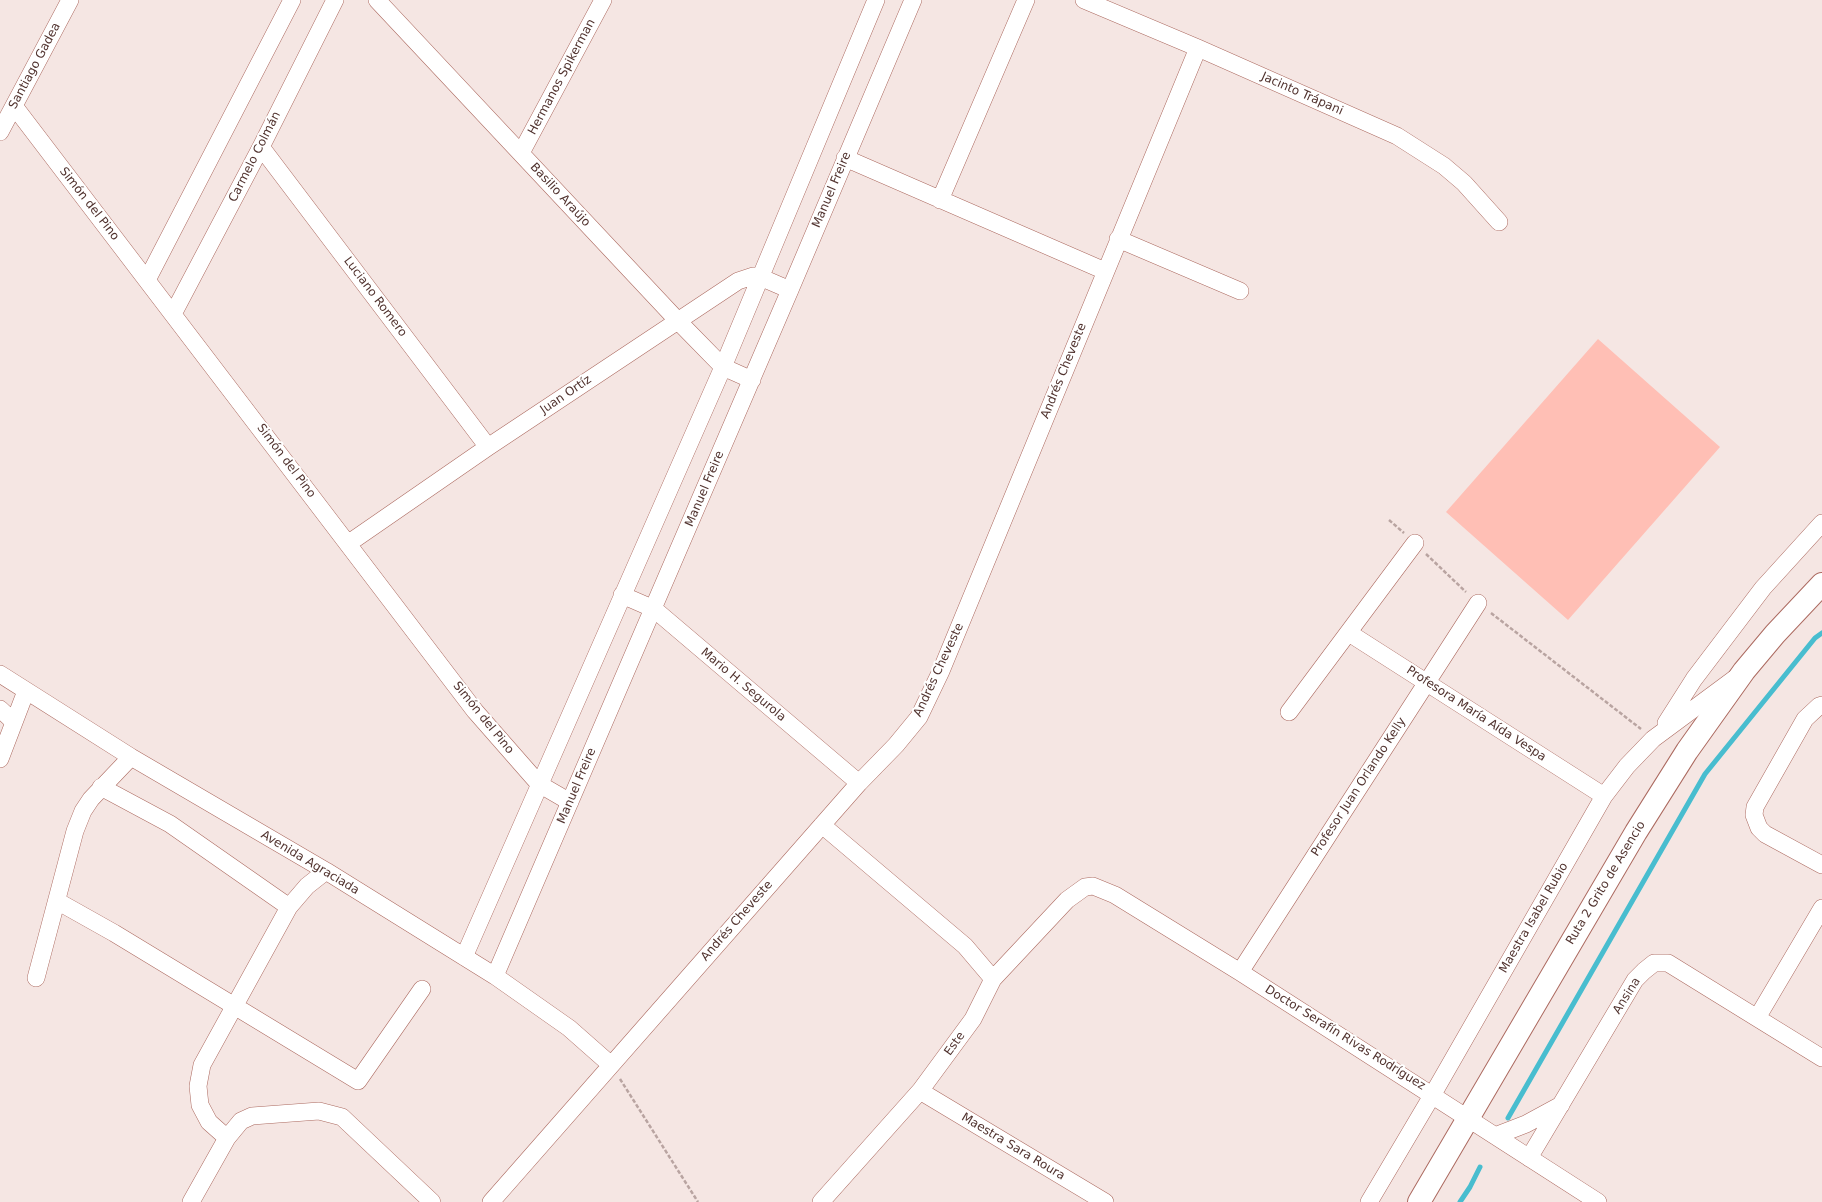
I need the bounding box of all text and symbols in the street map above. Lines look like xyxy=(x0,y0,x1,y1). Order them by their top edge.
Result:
street label: Hermanos Spikerman xyxy=(525,17,599,137)
street label: Santiago Gadea xyxy=(6,20,64,112)
street label: Jacinto Trápani xyxy=(1259,70,1345,118)
street label: Carmelo Colmán xyxy=(226,109,284,205)
street label: Manuel Freire xyxy=(810,150,854,230)
street label: Basilio Araújo xyxy=(527,160,593,230)
street label: Simón del Pino xyxy=(56,165,122,243)
street label: Luciano Romero xyxy=(340,254,410,340)
street label: Andrés Cheveste xyxy=(1038,321,1090,421)
street label: Juan Ortíz xyxy=(538,373,594,417)
street label: Simón del Pino xyxy=(254,421,318,501)
street label: Manuel Freire xyxy=(683,449,727,529)
street label: Andrés Cheveste xyxy=(911,621,967,719)
street label: Mario H. Segurola xyxy=(698,645,788,725)
street label: Profesora María Aída Vespa xyxy=(1403,663,1549,765)
street label: Simón del Pino xyxy=(449,679,517,757)
street label: Profesor Juan Orlando Kelly xyxy=(1309,715,1409,859)
street label: Manuel Freire xyxy=(555,746,599,826)
street label: Ruta 2 Grito de Asencio xyxy=(1563,819,1649,947)
street label: Avenida Agraciada xyxy=(258,828,362,898)
street label: Maestra Isabel Rubio xyxy=(1496,860,1572,976)
street label: Andrés Cheveste xyxy=(698,878,776,964)
street label: Ansina xyxy=(1610,975,1644,1017)
street label: Doctor Serafín Rivas Rodríguez xyxy=(1262,983,1428,1093)
street label: Este xyxy=(942,1029,968,1059)
street label: Maestra Sara Roura xyxy=(959,1110,1067,1184)

